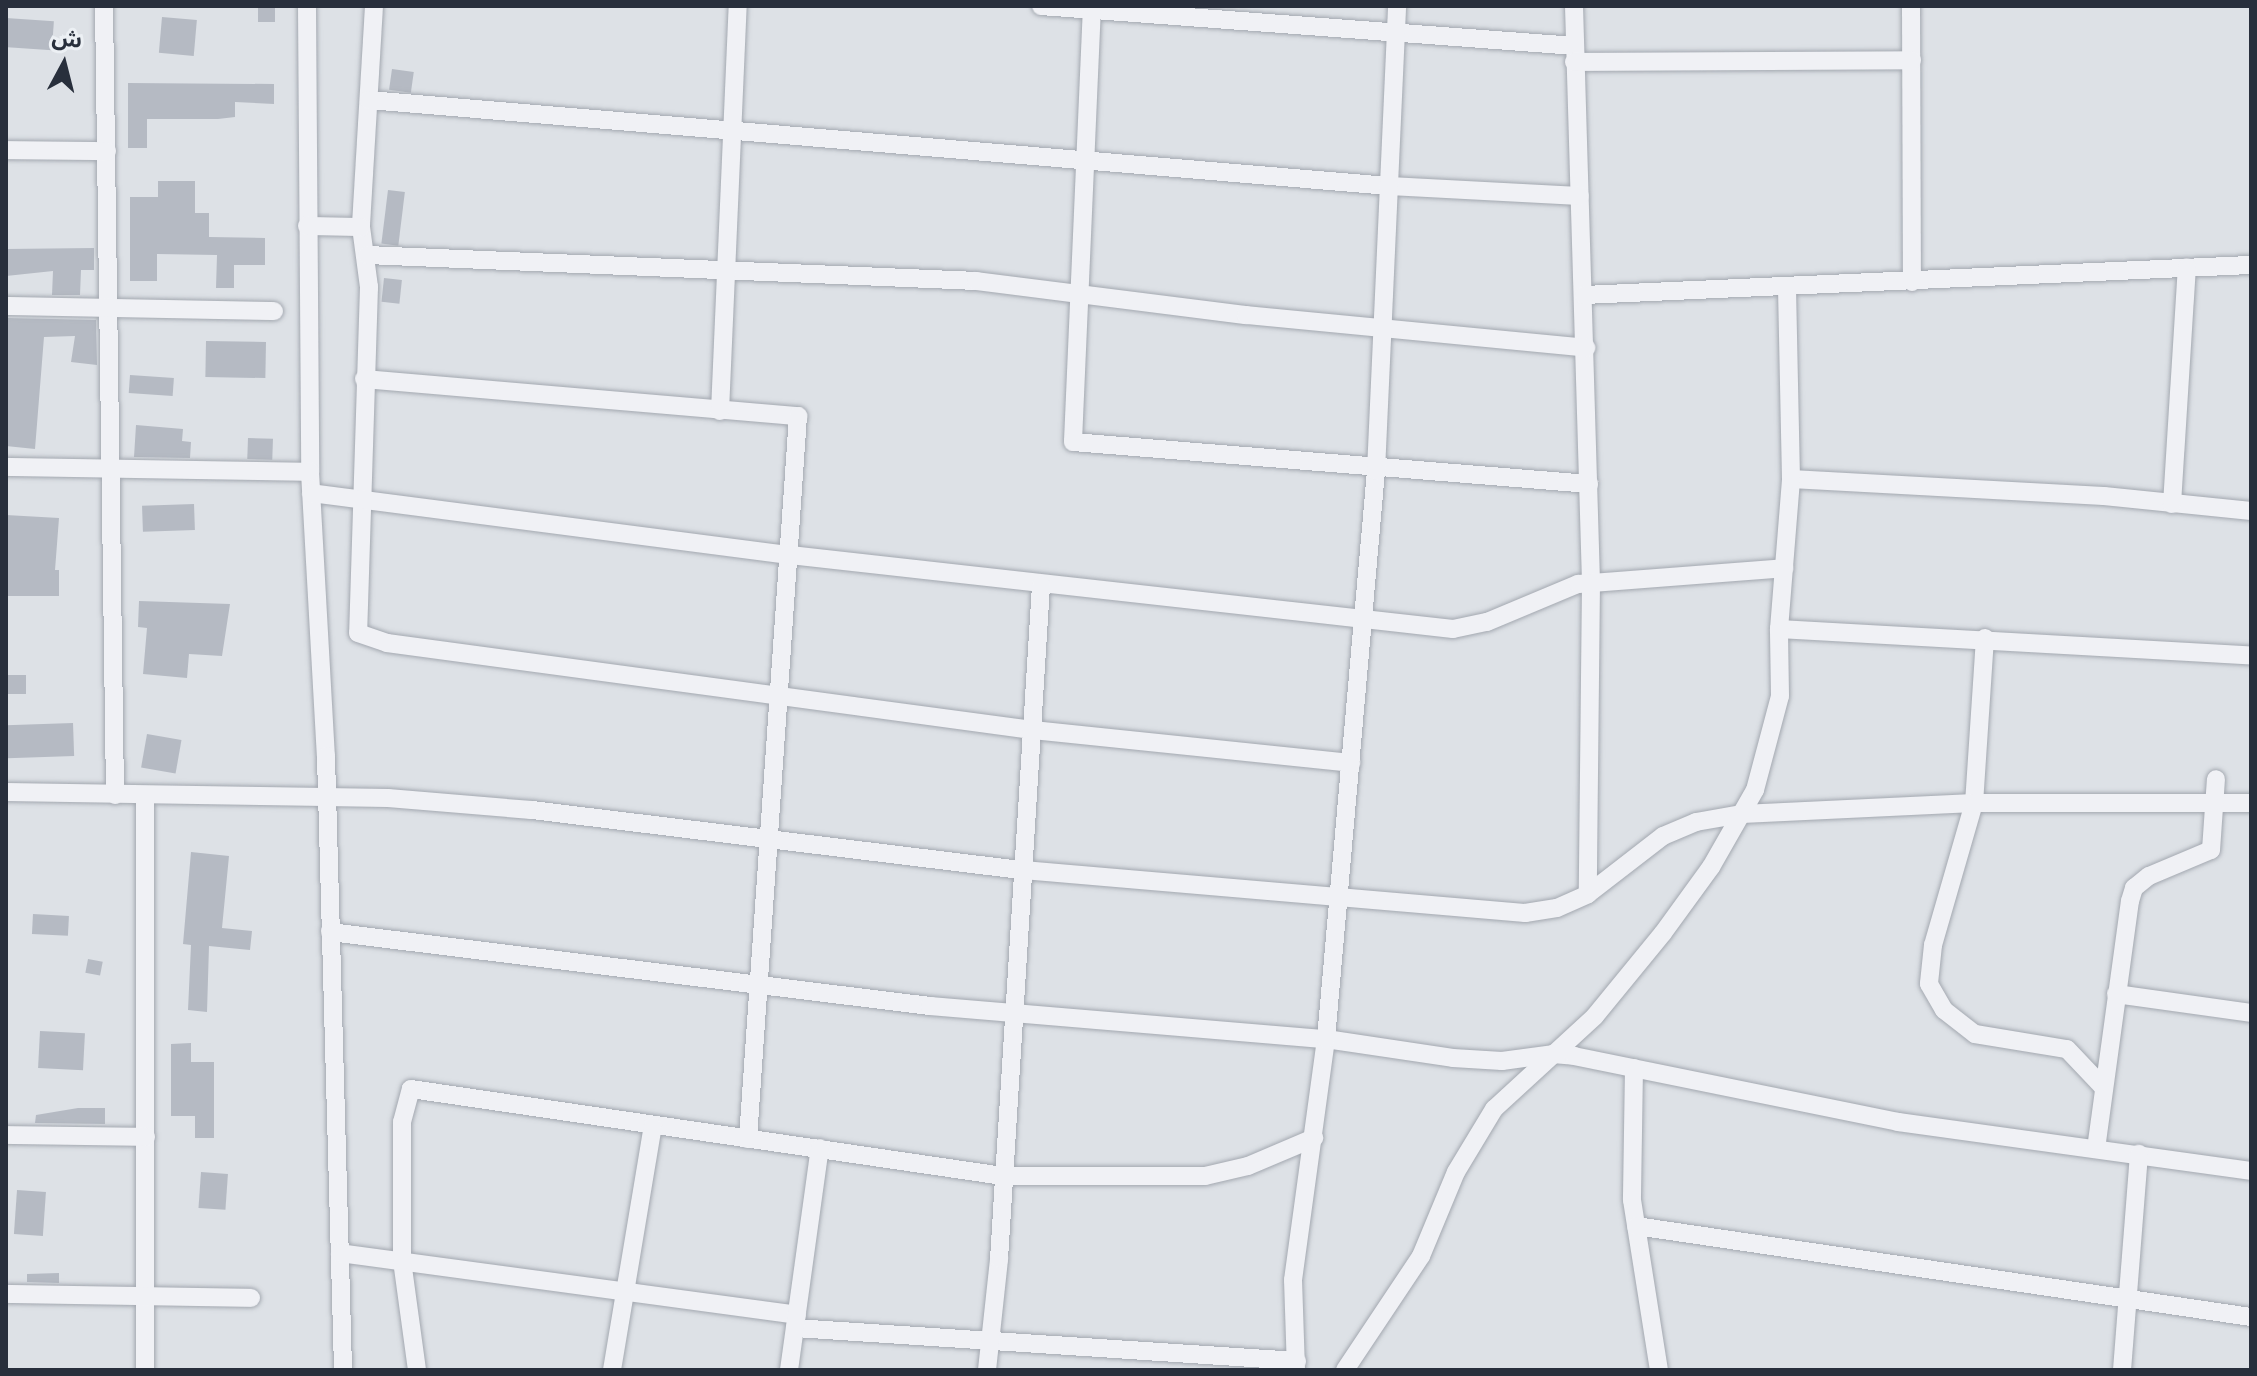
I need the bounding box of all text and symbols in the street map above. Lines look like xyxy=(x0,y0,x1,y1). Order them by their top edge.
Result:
north arrow xyxy=(24,24,104,104)
text: ش xyxy=(50,24,84,55)

